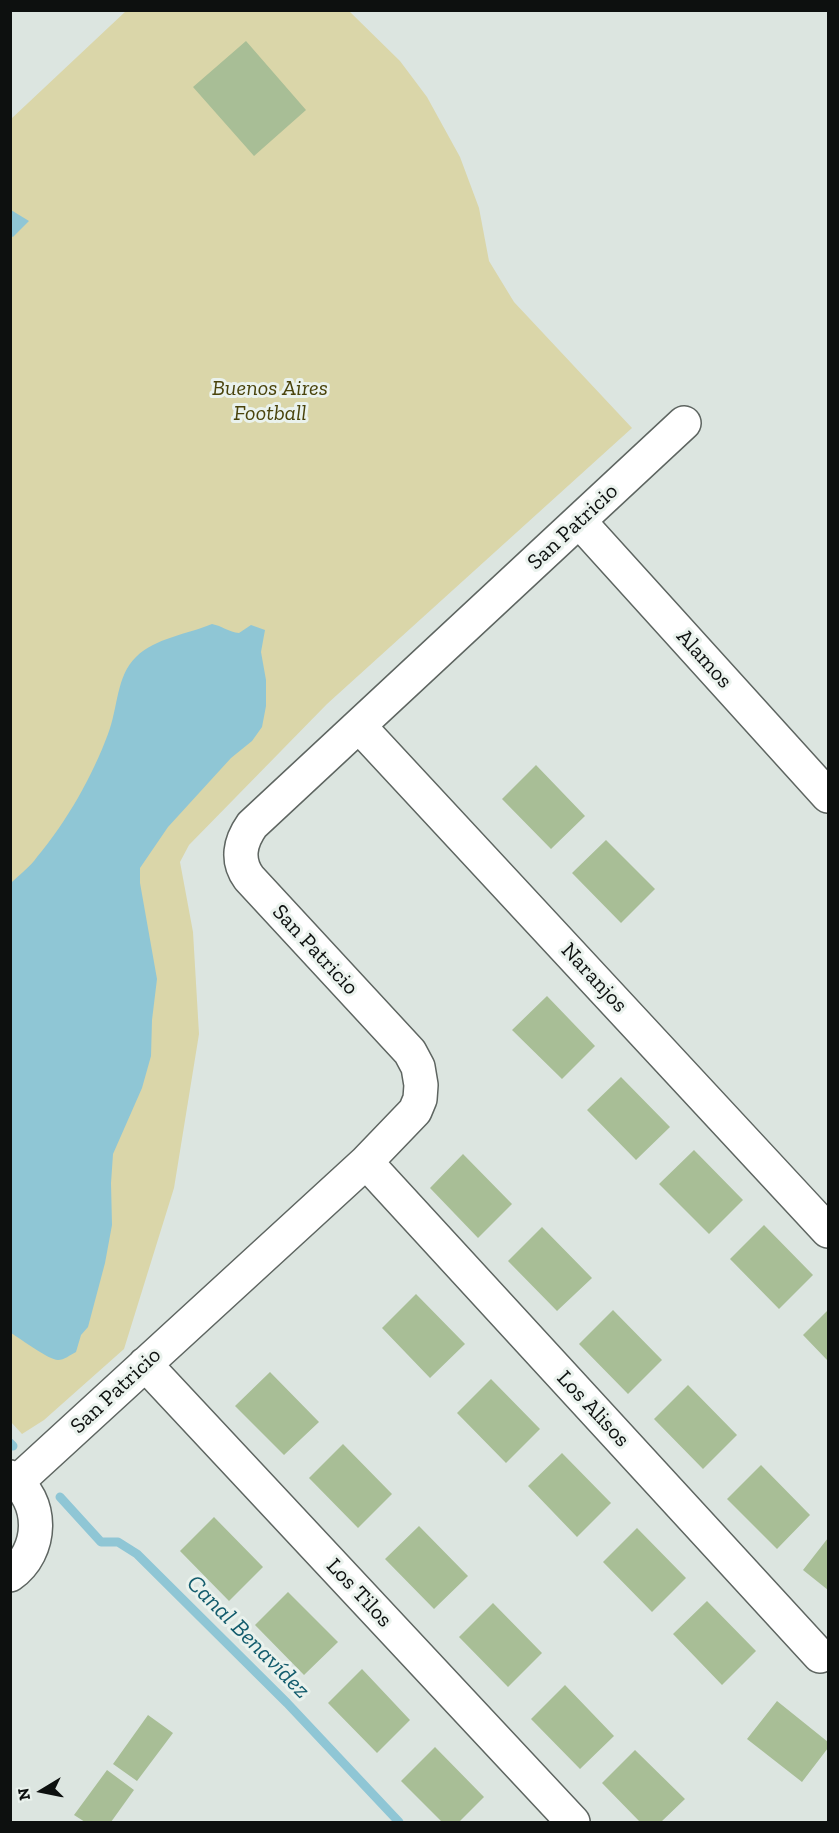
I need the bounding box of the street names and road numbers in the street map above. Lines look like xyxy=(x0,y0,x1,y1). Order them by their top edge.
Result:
street label: San Patricio xyxy=(522,478,624,576)
street label: Alamos xyxy=(671,624,737,694)
street label: San Patricio xyxy=(266,899,364,1001)
street label: Naranjos xyxy=(555,938,633,1018)
street label: San Patricio xyxy=(65,1342,167,1440)
street label: Los Alisos xyxy=(551,1365,635,1453)
street label: Los Tilos xyxy=(321,1553,397,1633)

